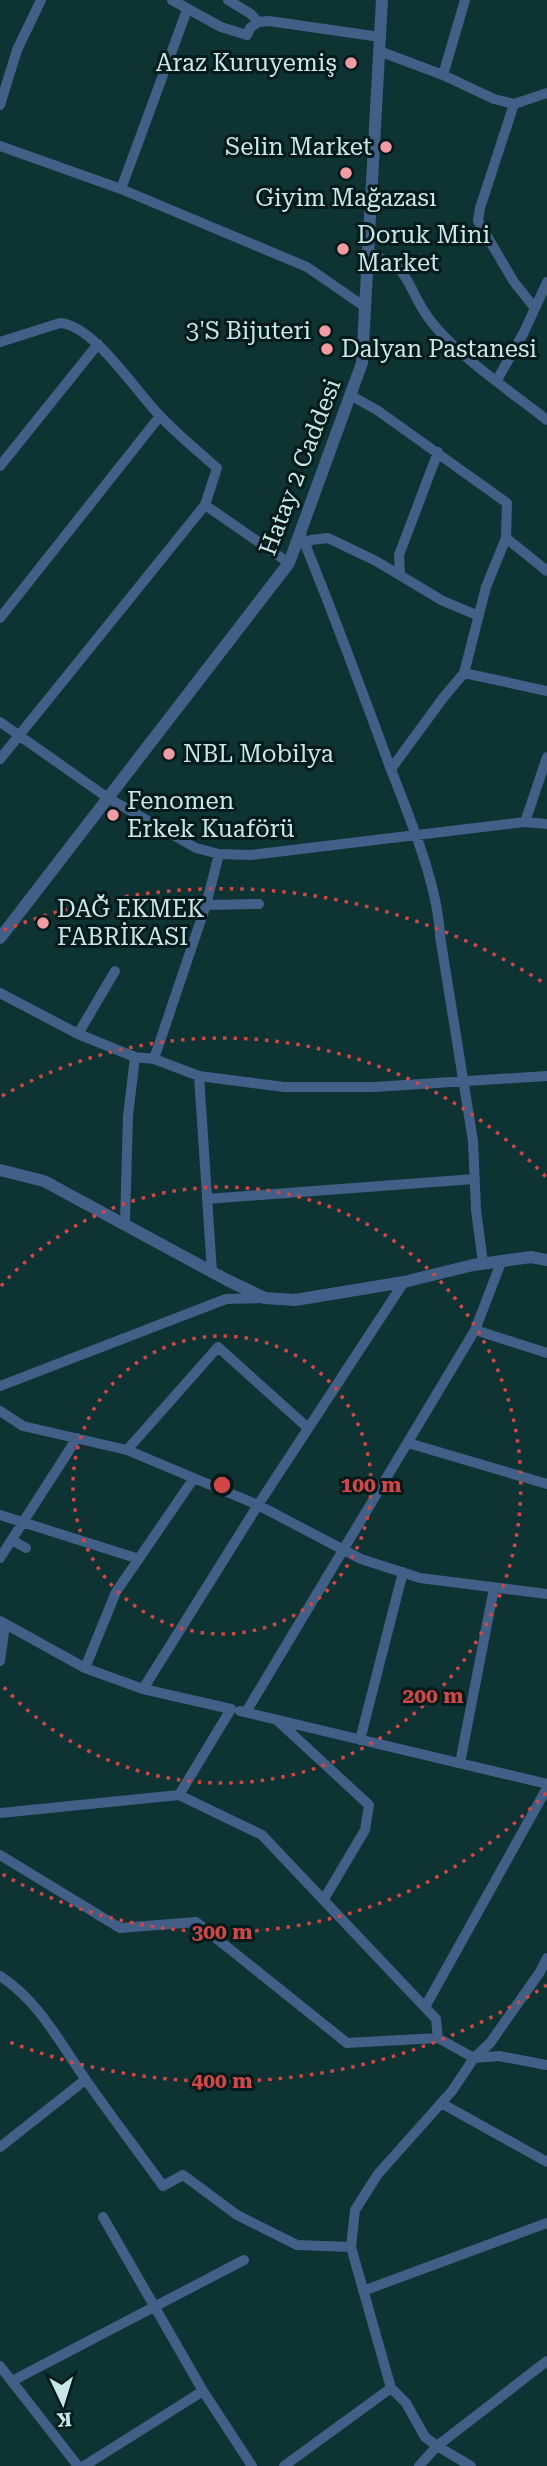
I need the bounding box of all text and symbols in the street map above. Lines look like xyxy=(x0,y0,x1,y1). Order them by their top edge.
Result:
place label: Araz Kuruyemiş xyxy=(156,49,337,77)
marker: Araz Kuruyemiş xyxy=(343,55,359,71)
place label: Selin Market xyxy=(225,133,372,161)
marker: Selin Market xyxy=(378,139,394,155)
marker: Giyim Mağazası xyxy=(338,165,354,181)
place label: Giyim Mağazası xyxy=(255,184,437,212)
place label: Doruk Mini Market xyxy=(357,221,491,277)
marker: Doruk Mini Market xyxy=(335,241,351,257)
place label: 3'S Bijuteri xyxy=(186,317,311,345)
marker: 3'S Bijuteri xyxy=(317,323,333,339)
place label: Dalyan Pastanesi xyxy=(341,335,537,363)
marker: Dalyan Pastanesi xyxy=(319,341,335,357)
street label: Hatay 2 Caddesi xyxy=(254,375,347,559)
place label: NBL Mobilya xyxy=(183,740,334,768)
marker: NBL Mobilya xyxy=(161,746,177,762)
place label: Fenomen Erkek Kuaförü xyxy=(127,787,295,843)
marker: Fenomen Erkek Kuaförü xyxy=(105,807,121,823)
place label: DAĞ EKMEK FABRİKASI xyxy=(57,894,205,951)
marker: DAĞ EKMEK FABRİKASI xyxy=(35,915,51,931)
centre of rings xyxy=(210,1473,234,1497)
text: 100 m xyxy=(341,1473,401,1497)
text: 200 m xyxy=(403,1684,463,1708)
text: 300 m xyxy=(192,1920,252,1944)
text: 400 m xyxy=(192,2069,252,2093)
north arrow xyxy=(28,2368,98,2438)
text: K xyxy=(56,2407,72,2431)

